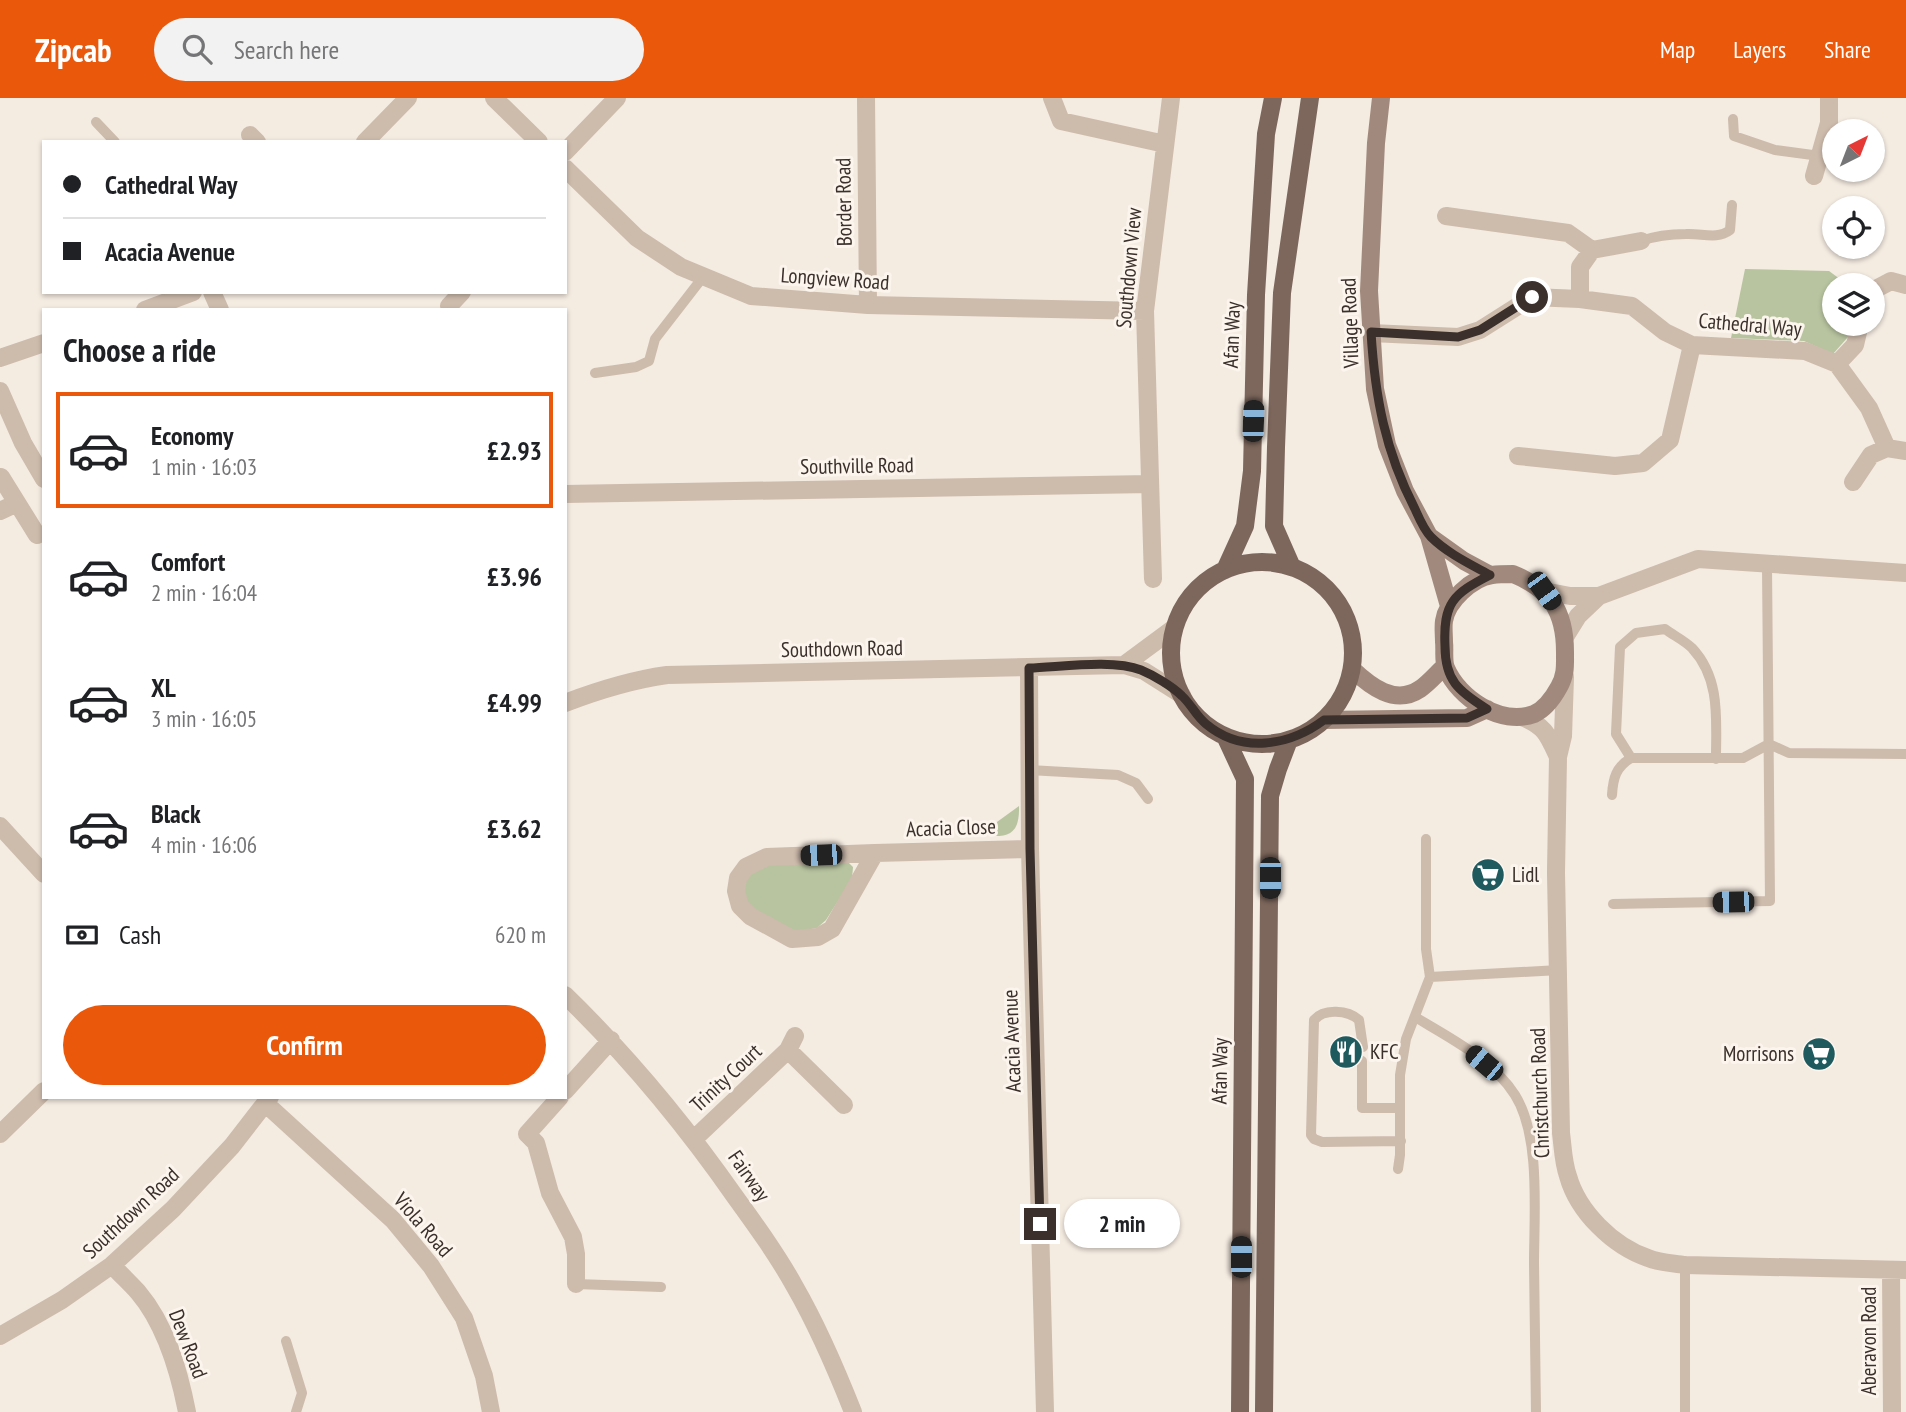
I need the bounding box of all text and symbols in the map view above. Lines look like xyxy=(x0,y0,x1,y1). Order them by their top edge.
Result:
search box xyxy=(154,18,644,81)
text: Zipcab xyxy=(35,28,112,71)
icon: search xyxy=(178,30,216,68)
text: Search here xyxy=(234,33,339,66)
text: Map xyxy=(1660,34,1695,65)
text: Layers xyxy=(1733,34,1786,65)
text: Share xyxy=(1824,34,1871,65)
north arrow xyxy=(1822,119,1885,182)
map controls xyxy=(1822,119,1885,336)
street label: Border Road xyxy=(829,158,858,246)
text: Cathedral Way xyxy=(105,168,238,201)
button: locate xyxy=(1822,196,1885,259)
street label: Southdown View xyxy=(1110,206,1147,329)
text: Acacia Avenue xyxy=(105,235,235,268)
street label: Longview Road xyxy=(780,261,890,296)
button: layers xyxy=(1822,273,1885,336)
street label: Village Road xyxy=(1334,277,1365,370)
route start xyxy=(1516,281,1548,313)
street label: Afan Way xyxy=(1217,301,1246,369)
street label: Cathedral Way xyxy=(1697,307,1803,342)
text: Choose a ride xyxy=(63,329,216,371)
car xyxy=(1242,400,1265,442)
icon: car xyxy=(67,419,130,482)
text: Economy xyxy=(151,419,233,452)
text: £2.93 xyxy=(487,434,542,467)
street label: Southville Road xyxy=(800,451,914,480)
text: 1 min · 16:03 xyxy=(151,452,257,481)
icon: car xyxy=(67,545,130,608)
text: Comfort xyxy=(151,545,225,578)
text: £3.96 xyxy=(487,560,542,593)
car xyxy=(1524,568,1565,614)
text: 2 min · 16:04 xyxy=(151,578,257,607)
street label: Southdown Road xyxy=(781,634,903,663)
icon: car xyxy=(67,671,130,734)
text: XL xyxy=(151,671,176,704)
text: £4.99 xyxy=(487,686,542,719)
text: 3 min · 16:05 xyxy=(151,704,257,733)
icon: car xyxy=(67,797,130,860)
text: Black xyxy=(151,797,201,830)
text: £3.62 xyxy=(487,812,542,845)
street label: Acacia Close xyxy=(906,812,996,843)
text: 4 min · 16:06 xyxy=(151,830,257,859)
car xyxy=(800,844,843,866)
supermarket icon: Lidl xyxy=(1469,856,1507,894)
car xyxy=(1260,857,1281,899)
place label: Lidl xyxy=(1512,861,1539,888)
car xyxy=(1712,891,1755,913)
icon: cash xyxy=(63,916,101,954)
text: Cash xyxy=(119,918,161,951)
text: 620 m xyxy=(495,920,546,949)
street label: Acacia Avenue xyxy=(996,989,1027,1093)
button: Confirm xyxy=(63,1005,546,1085)
street label: Christchurch Road xyxy=(1524,1027,1555,1159)
restaurant icon: KFC xyxy=(1327,1033,1365,1071)
supermarket icon: Morrisons xyxy=(1800,1035,1838,1073)
street label: Trinity Court xyxy=(684,1037,767,1118)
street label: Afan Way xyxy=(1205,1037,1234,1105)
place label: KFC xyxy=(1370,1038,1399,1065)
place label: Morrisons xyxy=(1723,1040,1794,1067)
car xyxy=(1462,1041,1507,1085)
street label: Fairway xyxy=(722,1145,777,1207)
street label: Southdown Road xyxy=(77,1161,185,1264)
street label: Viola Road xyxy=(387,1186,459,1263)
callout: 2 min xyxy=(1064,1200,1180,1248)
route end xyxy=(1024,1208,1056,1240)
text: 2 min xyxy=(1099,1209,1145,1238)
car xyxy=(1231,1236,1252,1278)
street label: Aberavon Road xyxy=(1855,1287,1882,1395)
street label: Dew Road xyxy=(163,1305,214,1382)

